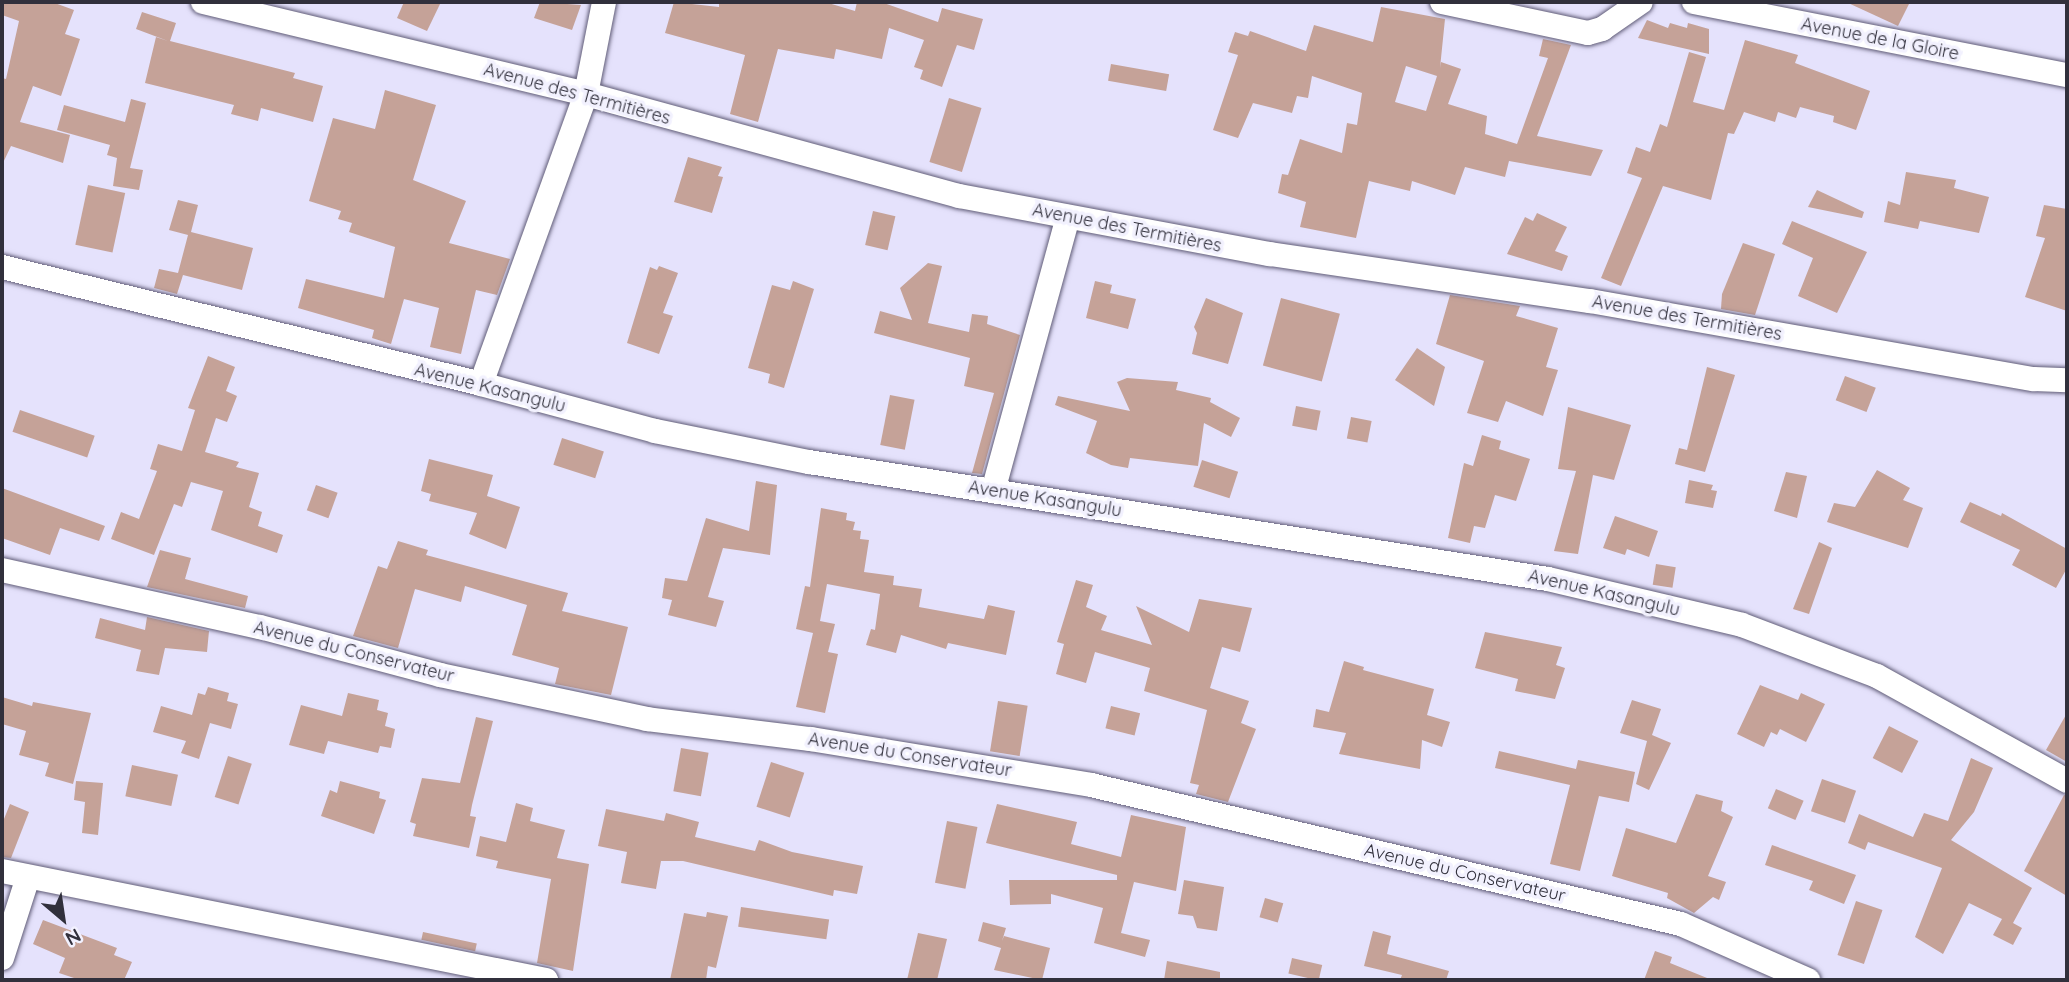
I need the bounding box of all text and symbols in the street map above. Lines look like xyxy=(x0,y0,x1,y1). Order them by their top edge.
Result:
street label: Avenue de la Gloire xyxy=(1799,13,1961,65)
street label: Avenue des Termitières xyxy=(481,59,673,129)
street label: Avenue des Termitières xyxy=(1031,199,1223,257)
street label: Avenue des Termitières xyxy=(1590,291,1784,345)
street label: Avenue Kasangulu xyxy=(412,359,568,417)
street label: Avenue Kasangulu xyxy=(967,476,1123,522)
street label: Avenue Kasangulu xyxy=(1526,565,1682,621)
street label: Avenue du Conservateur xyxy=(251,617,457,687)
street label: Avenue du Conservateur xyxy=(807,728,1013,782)
street label: Avenue du Conservateur xyxy=(1362,839,1568,907)
north arrow xyxy=(28,884,98,954)
text: N xyxy=(61,923,85,951)

